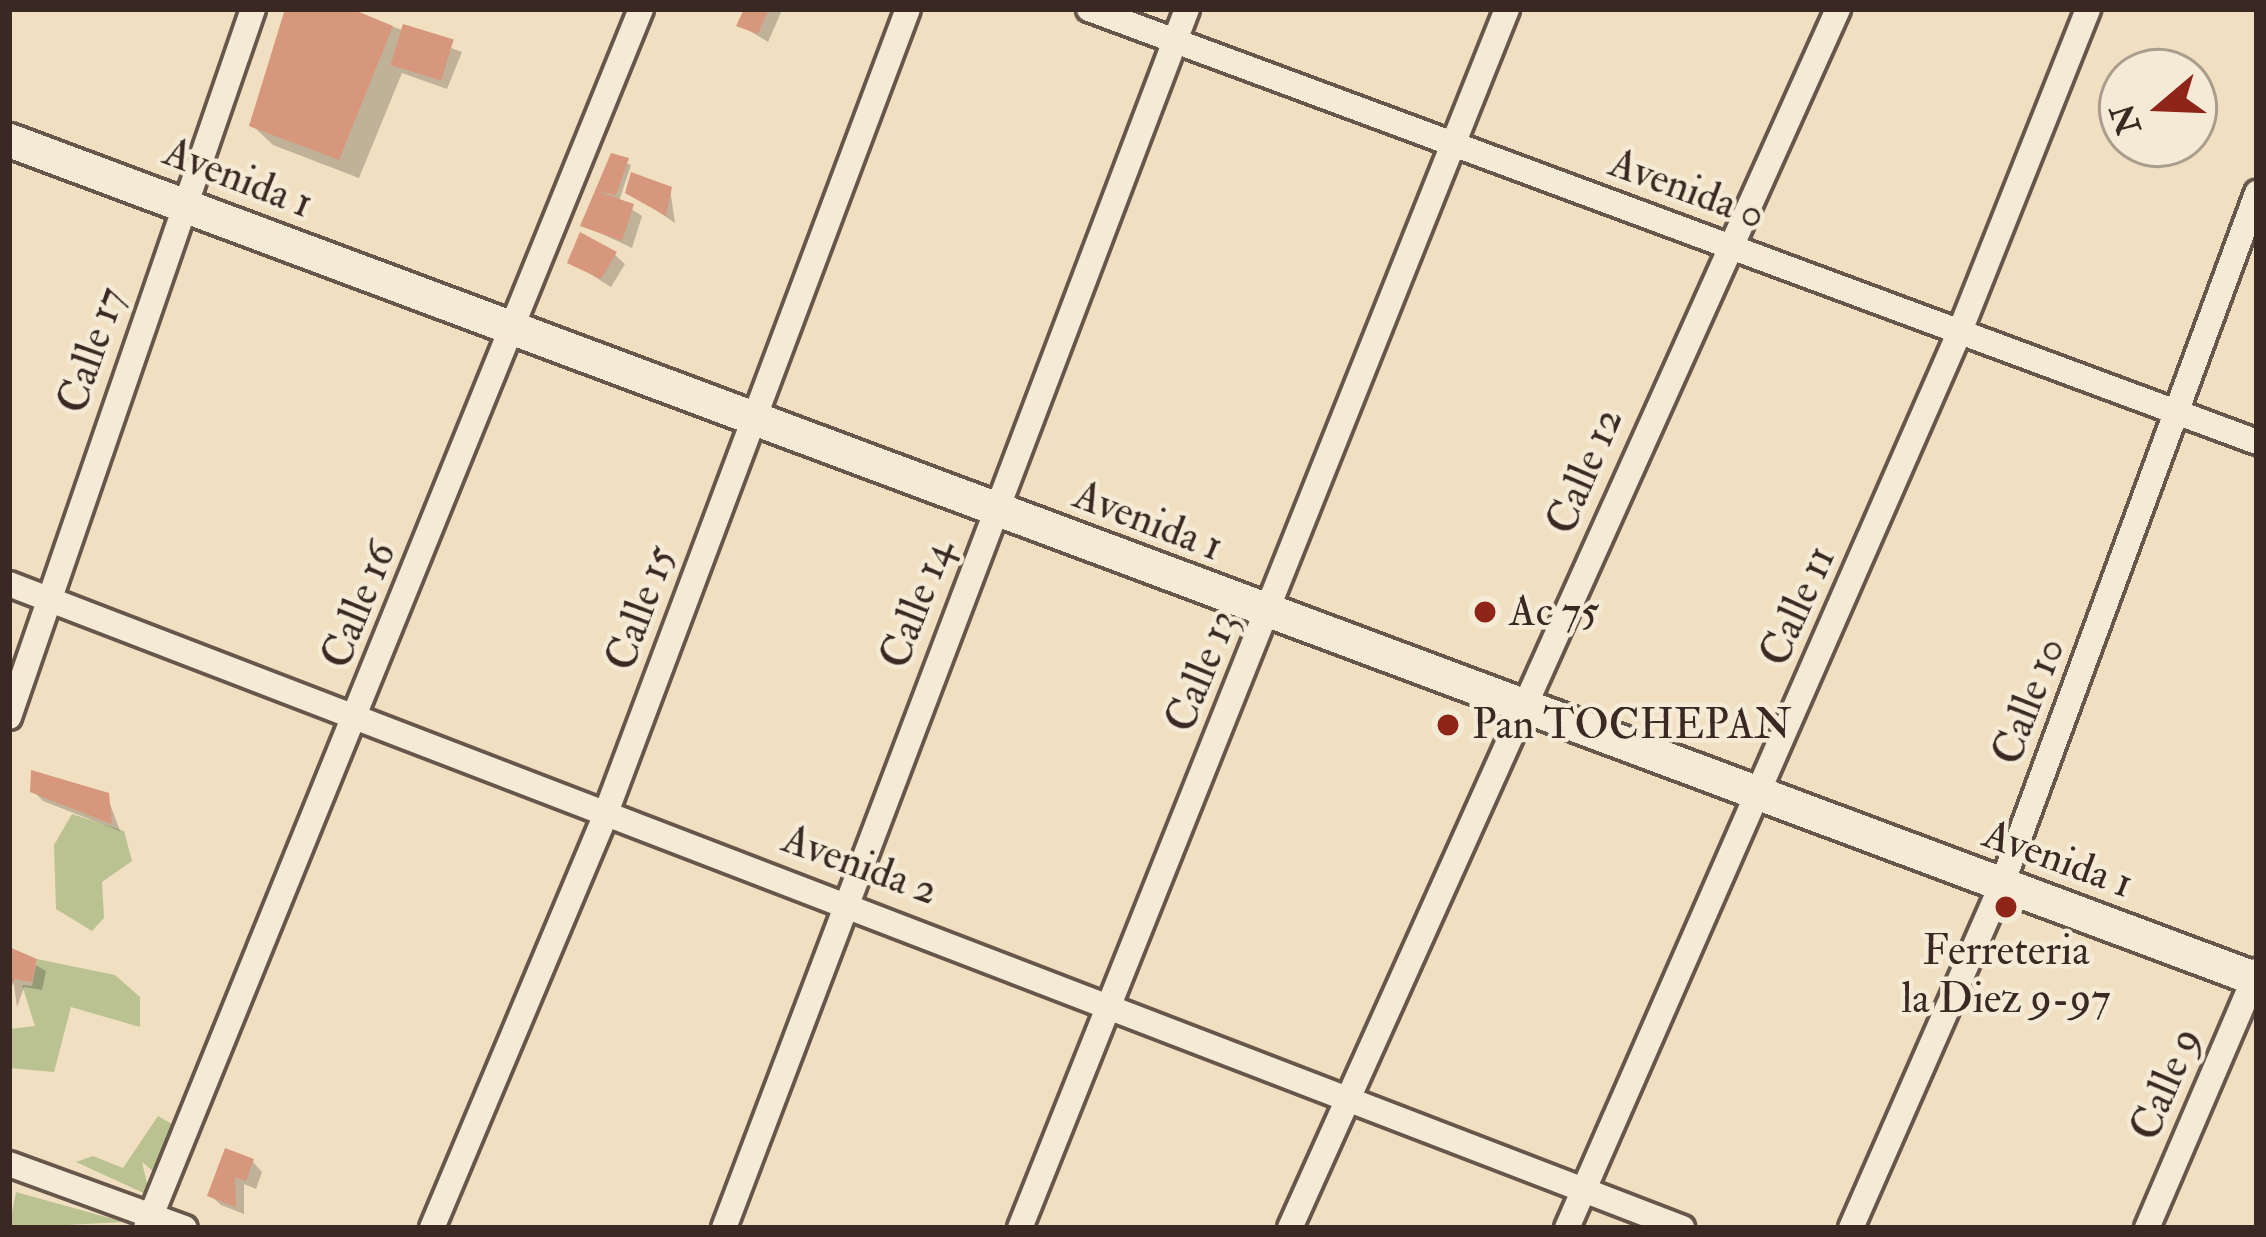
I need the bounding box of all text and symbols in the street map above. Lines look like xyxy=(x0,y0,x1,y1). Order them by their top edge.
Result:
north arrow xyxy=(2098,48,2218,168)
text: N xyxy=(2102,98,2151,140)
street label: Avenida 1 xyxy=(156,127,320,229)
street label: Avenida 0 xyxy=(1602,138,1772,240)
street label: Calle 17 xyxy=(47,280,137,420)
street label: Calle 12 xyxy=(1536,400,1634,542)
street label: Avenida 1 xyxy=(1066,470,1230,572)
street label: Calle 14 xyxy=(870,533,964,675)
street label: Calle 16 xyxy=(311,535,407,675)
street label: Calle 11 xyxy=(1749,538,1847,674)
street label: Calle 15 xyxy=(595,539,687,677)
place label: Ac 75 xyxy=(1509,587,1599,637)
marker: Ac 75 xyxy=(1472,599,1498,625)
street label: Calle 13 xyxy=(1155,603,1249,739)
street label: Calle 10 xyxy=(1982,630,2076,772)
place label: Pan TOCHEPAN xyxy=(1472,700,1792,750)
marker: Pan TOCHEPAN xyxy=(1435,712,1461,738)
street label: Avenida 1 xyxy=(1976,809,2140,909)
street label: Avenida 2 xyxy=(775,814,945,916)
marker: Ferreteria la Diez 9-97 xyxy=(1993,894,2019,920)
place label: Ferreteria la Diez 9-97 xyxy=(1902,926,2110,1024)
street label: Calle 9 xyxy=(2120,1020,2212,1148)

